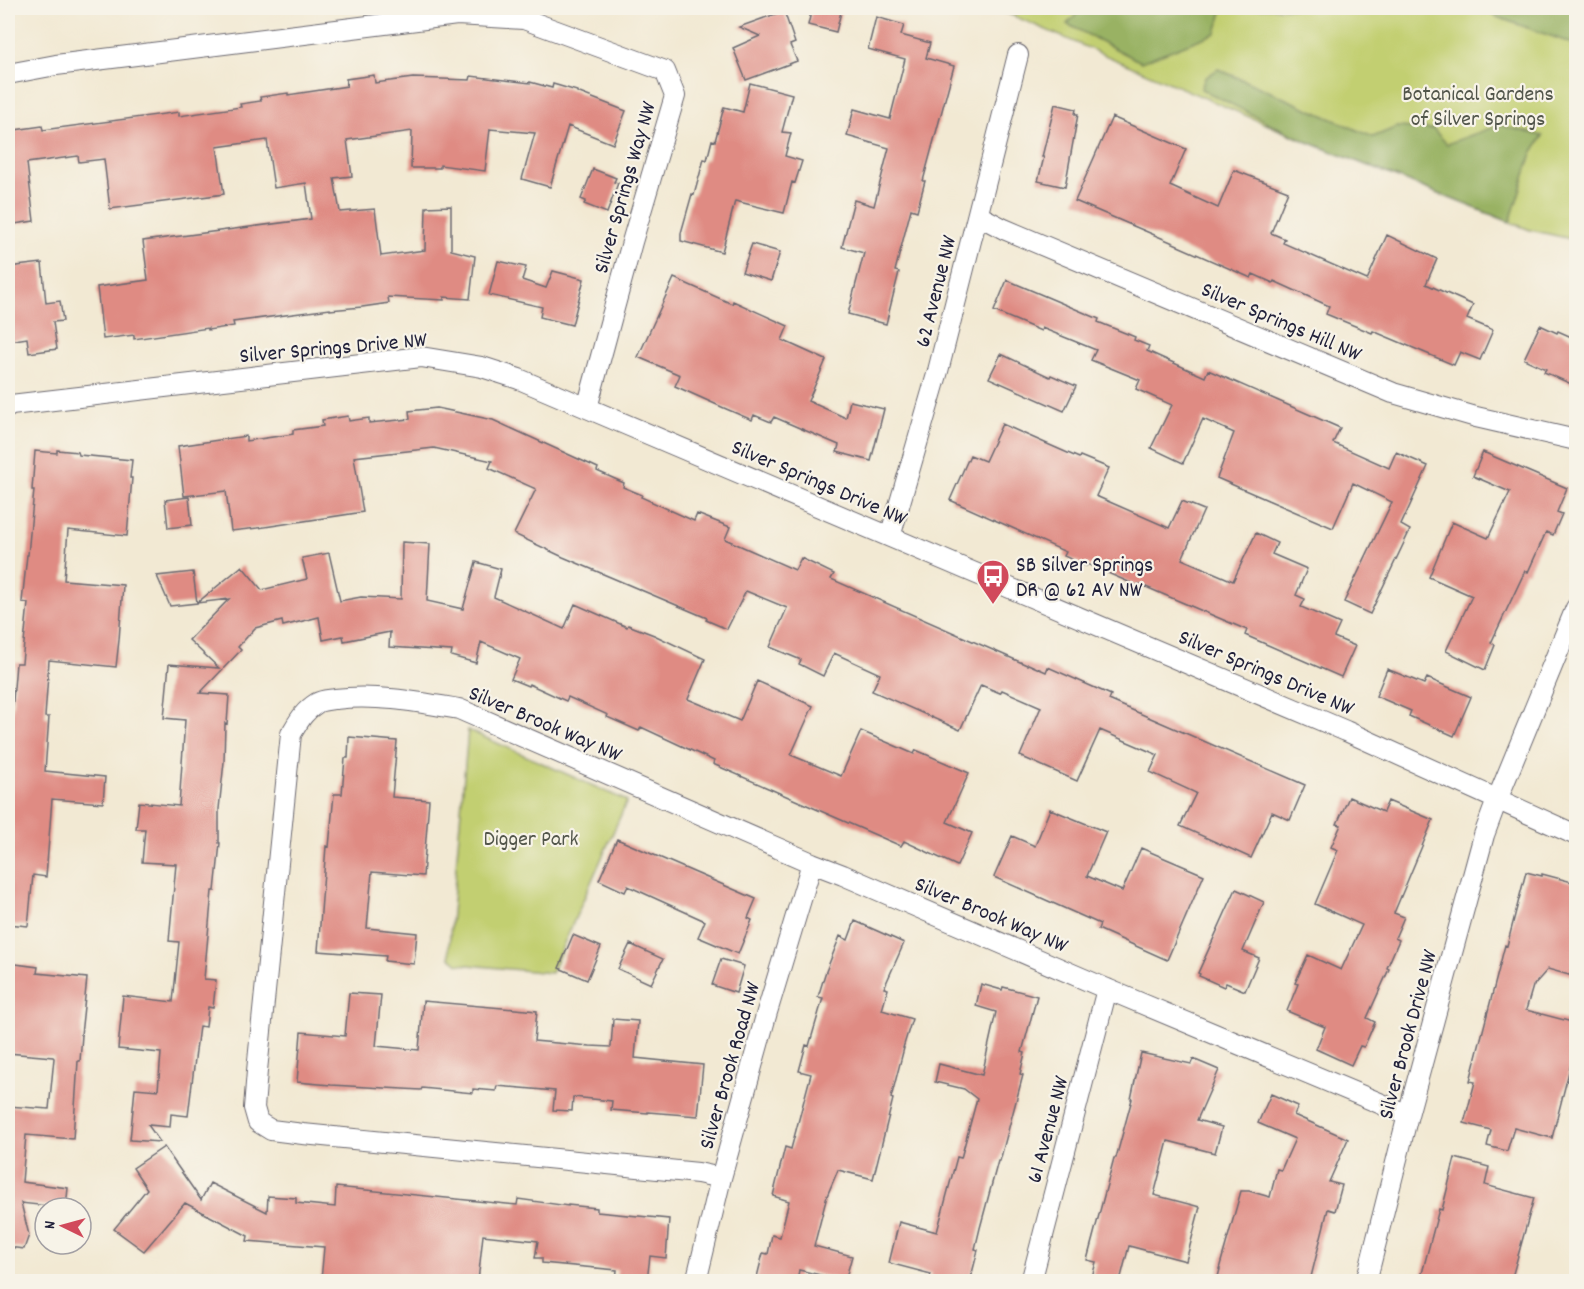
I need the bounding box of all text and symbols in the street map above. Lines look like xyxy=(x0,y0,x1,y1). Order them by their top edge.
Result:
park label: Botanical Gardens of Silver Springs xyxy=(1402,80,1554,136)
street label: Silver Springs Way NW xyxy=(587,98,666,278)
street label: 62 Avenue NW xyxy=(909,232,966,351)
street label: Silver Springs Hill NW xyxy=(1196,275,1366,371)
street label: Silver Springs Drive NW xyxy=(238,326,429,373)
street label: Silver Springs Drive NW xyxy=(726,433,912,535)
place label: SB Silver Springs DR @ 62 AV NW xyxy=(1016,551,1153,607)
bus stop icon: SB Silver Springs DR @ 62 AV NW xyxy=(975,558,1011,605)
street label: Silver Springs Drive NW xyxy=(1173,623,1359,725)
street label: Silver Brook Way NW xyxy=(463,679,626,772)
park label: Digger Park xyxy=(483,825,579,856)
street label: Silver Brook Way NW xyxy=(909,870,1072,963)
street label: Silver Brook Drive NW xyxy=(1372,946,1447,1123)
street label: Silver Brook Road NW xyxy=(693,978,770,1153)
street label: 61 Avenue NW xyxy=(1020,1073,1079,1187)
north arrow xyxy=(33,1196,93,1256)
text: N xyxy=(39,1220,62,1230)

